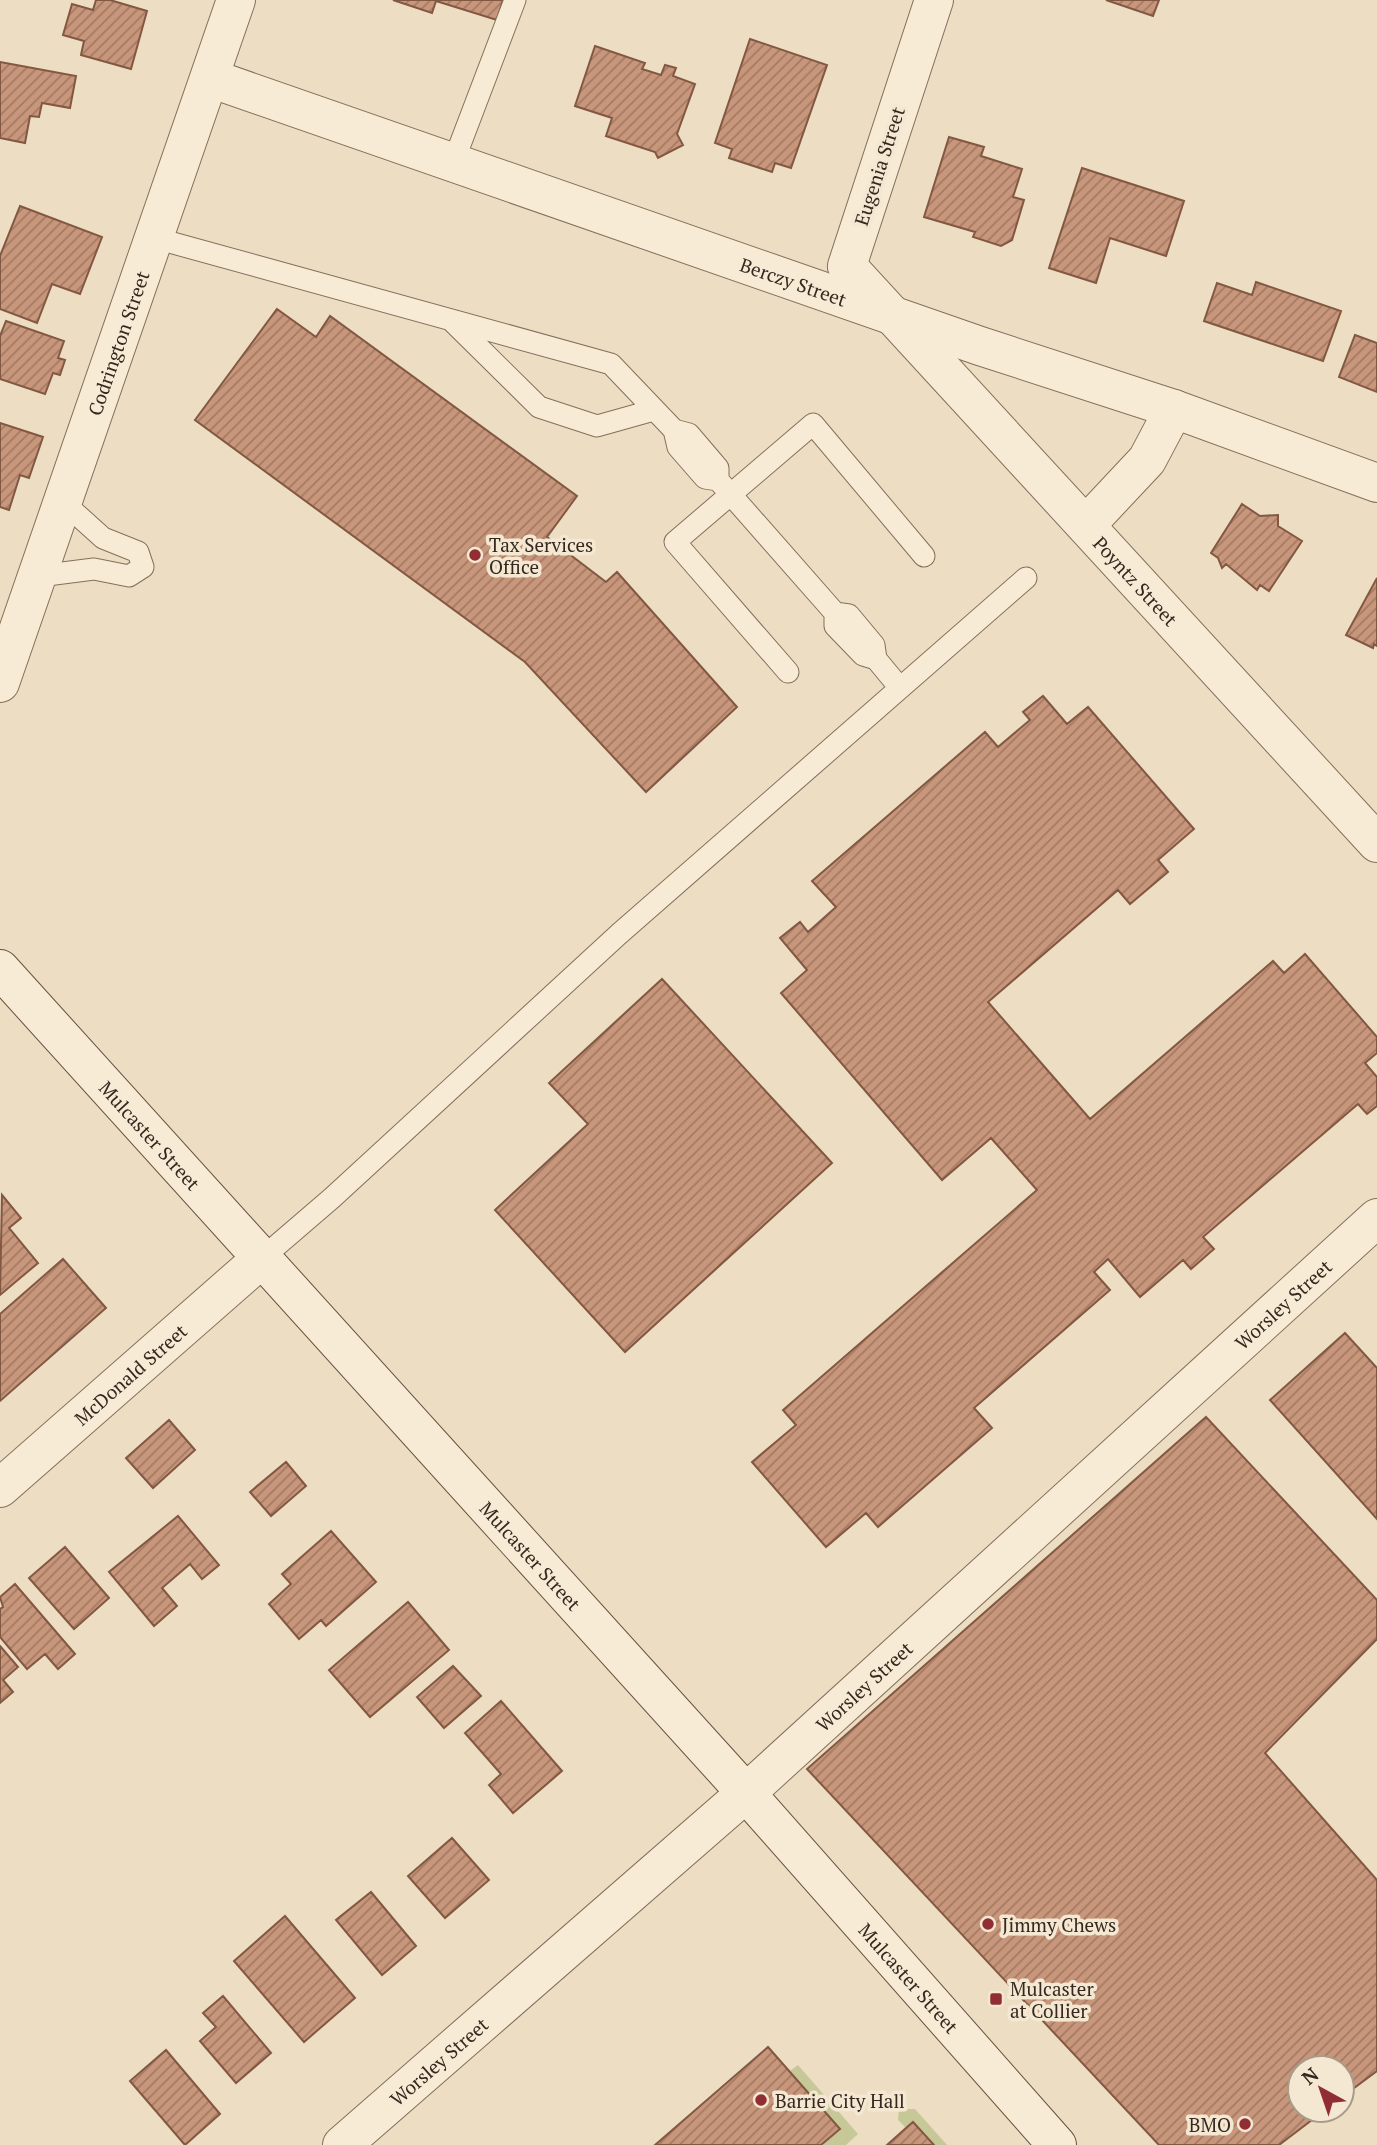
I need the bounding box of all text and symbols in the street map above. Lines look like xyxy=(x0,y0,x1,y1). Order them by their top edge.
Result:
street label: Eugenia Street xyxy=(848,103,910,229)
street label: Berczy Street xyxy=(737,251,850,311)
street label: Codrington Street xyxy=(81,267,154,418)
street label: Poyntz Street xyxy=(1088,530,1184,631)
place label: Tax Services Office xyxy=(489,532,593,579)
marker: Tax Services Office xyxy=(467,547,483,563)
street label: Mulcaster Street xyxy=(94,1075,206,1195)
street label: Worsley Street xyxy=(1229,1253,1336,1354)
street label: McDonald Street xyxy=(68,1318,192,1430)
street label: Mulcaster Street xyxy=(475,1495,587,1615)
street label: Worsley Street xyxy=(810,1635,917,1736)
place label: Jimmy Chews xyxy=(1002,1912,1116,1937)
marker: Jimmy Chews xyxy=(980,1916,996,1932)
street label: Mulcaster Street xyxy=(854,1917,965,2038)
place label: Mulcaster at Collier xyxy=(1010,1976,1094,2023)
marker: Mulcaster at Collier xyxy=(988,1991,1004,2007)
street label: Worsley Street xyxy=(384,2011,493,2111)
north arrow xyxy=(1286,2054,1356,2124)
text: N xyxy=(1296,2061,1324,2090)
place label: Barrie City Hall xyxy=(775,2088,905,2113)
marker: Barrie City Hall xyxy=(753,2092,769,2108)
place label: BMO xyxy=(1189,2112,1231,2137)
marker: BMO xyxy=(1237,2116,1253,2132)

